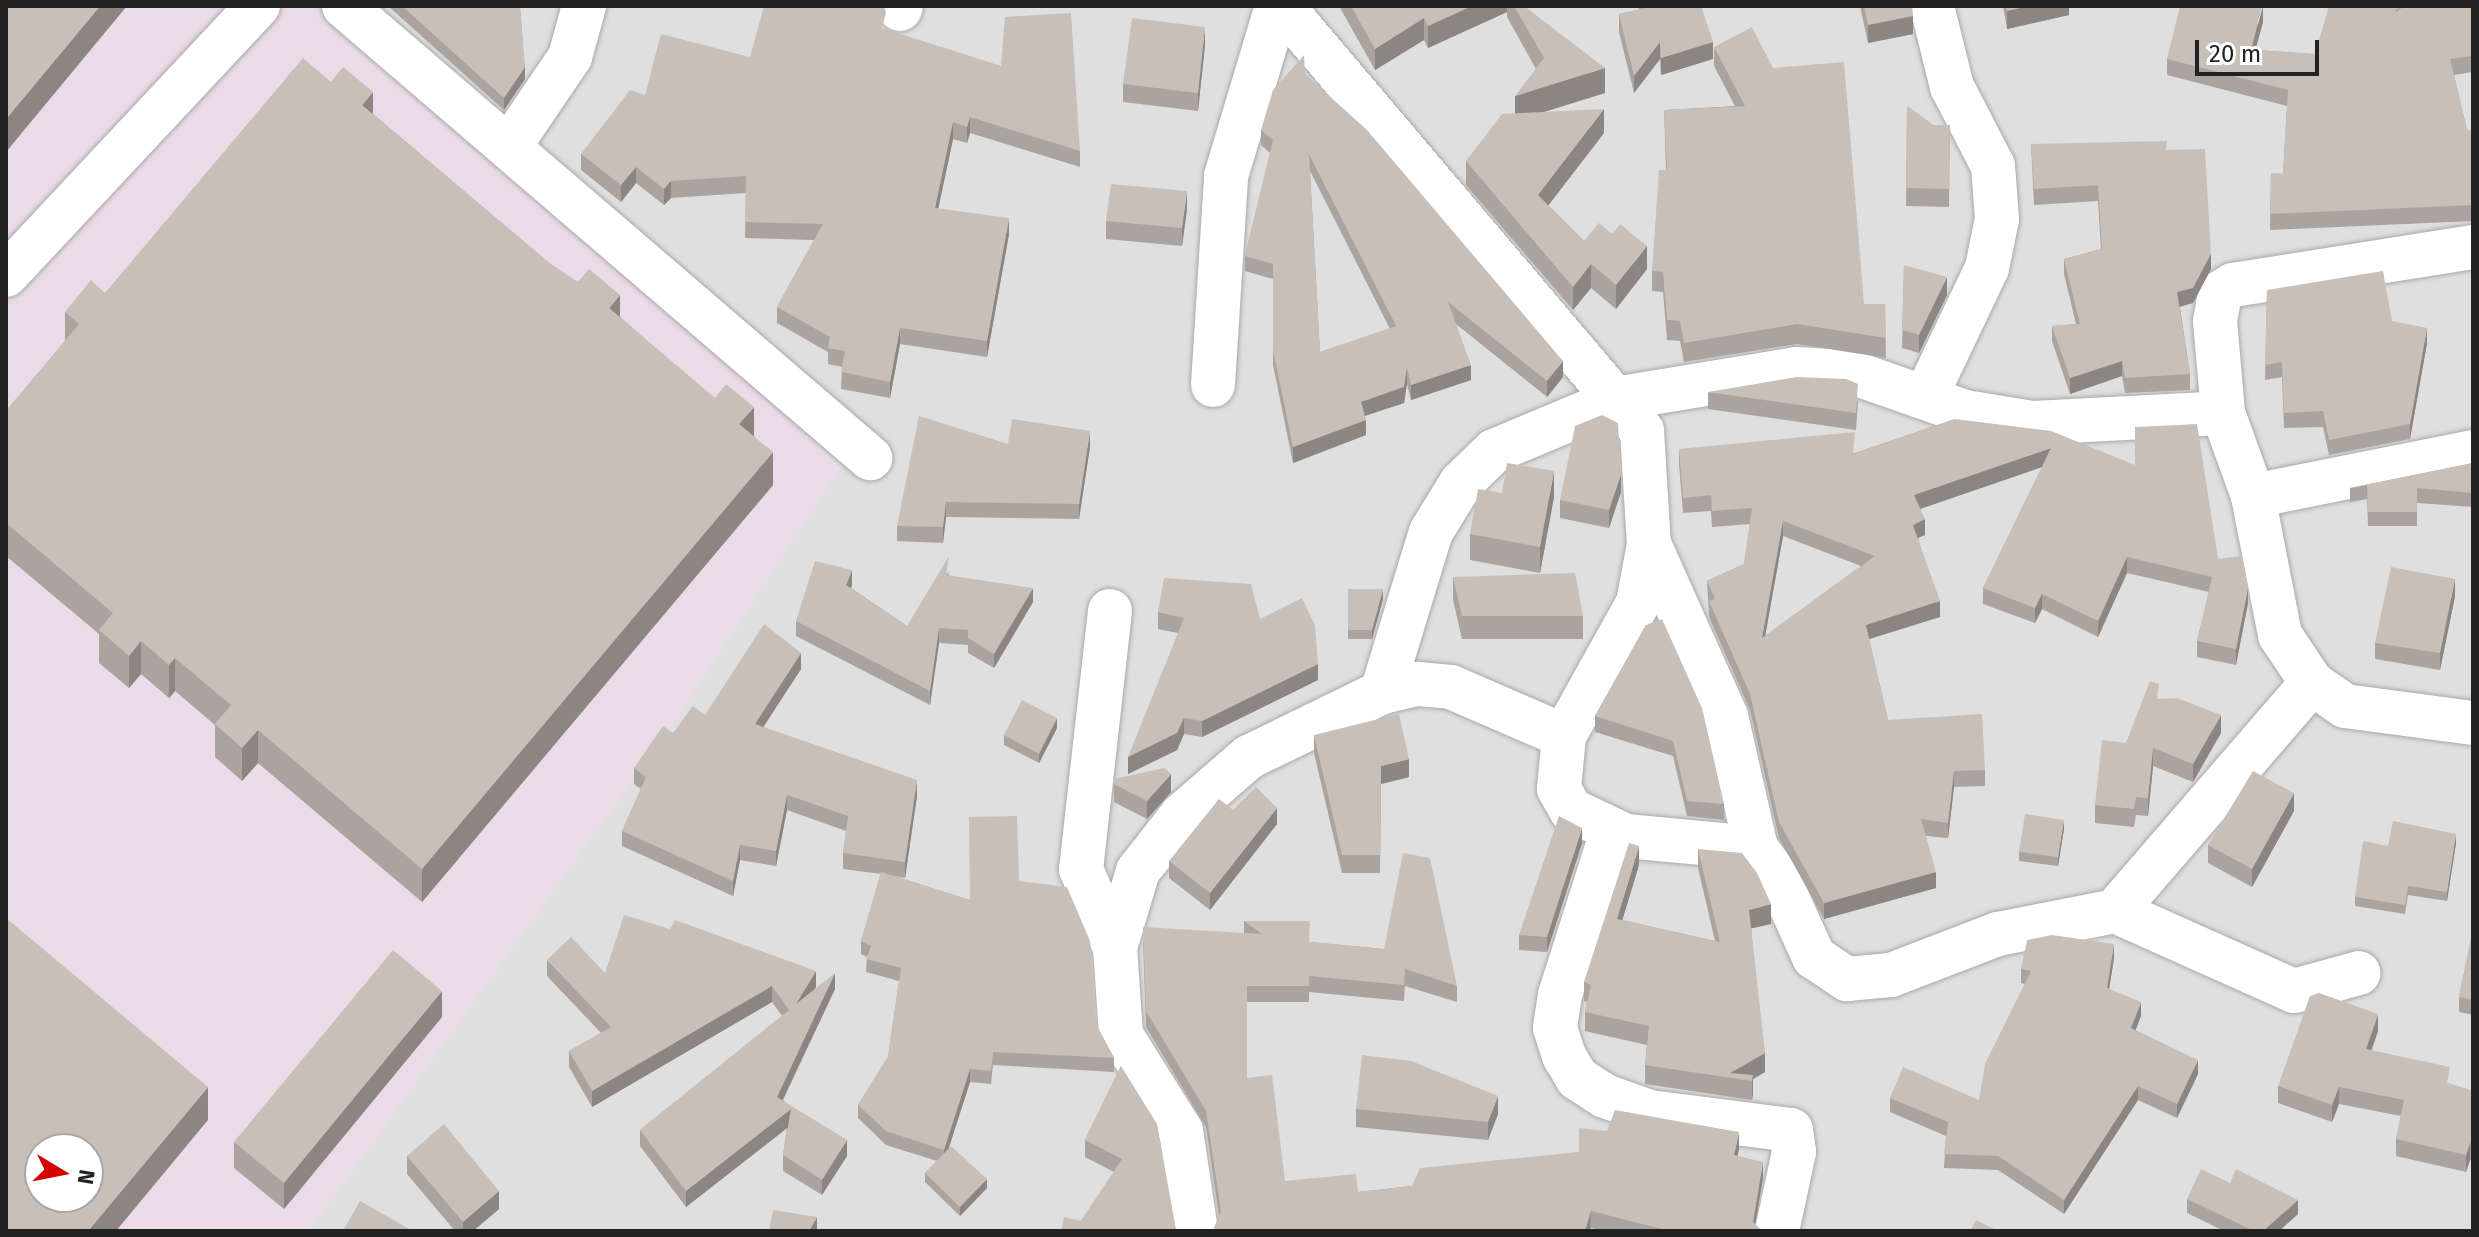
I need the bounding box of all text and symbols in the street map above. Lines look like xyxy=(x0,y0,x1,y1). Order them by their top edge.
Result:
scale bar xyxy=(2199,24,2323,74)
text: 20 m xyxy=(2209,40,2261,68)
north arrow xyxy=(24,1133,104,1213)
text: N xyxy=(72,1167,101,1186)

